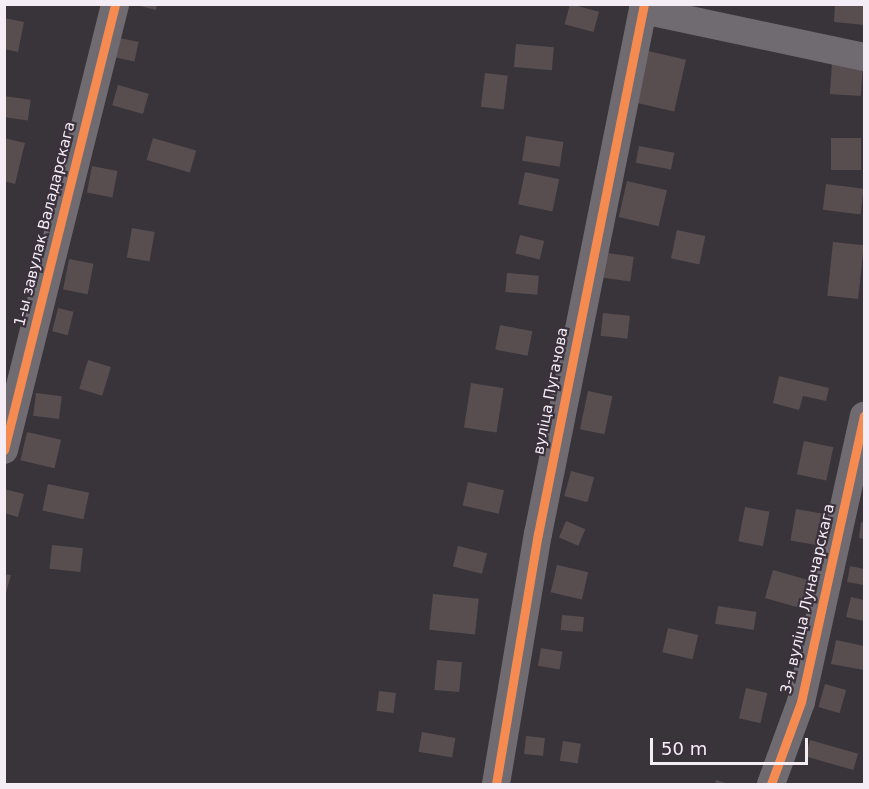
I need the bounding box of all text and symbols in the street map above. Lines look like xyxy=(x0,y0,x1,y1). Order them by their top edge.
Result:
street label: 1-ы завулак Валадарскага xyxy=(11,120,79,328)
street label: вуліца Пугачова xyxy=(530,326,572,456)
street label: 3-я вуліца Луначарскага xyxy=(777,502,839,696)
scale bar xyxy=(653,726,810,764)
text: 50 m xyxy=(661,738,707,759)

